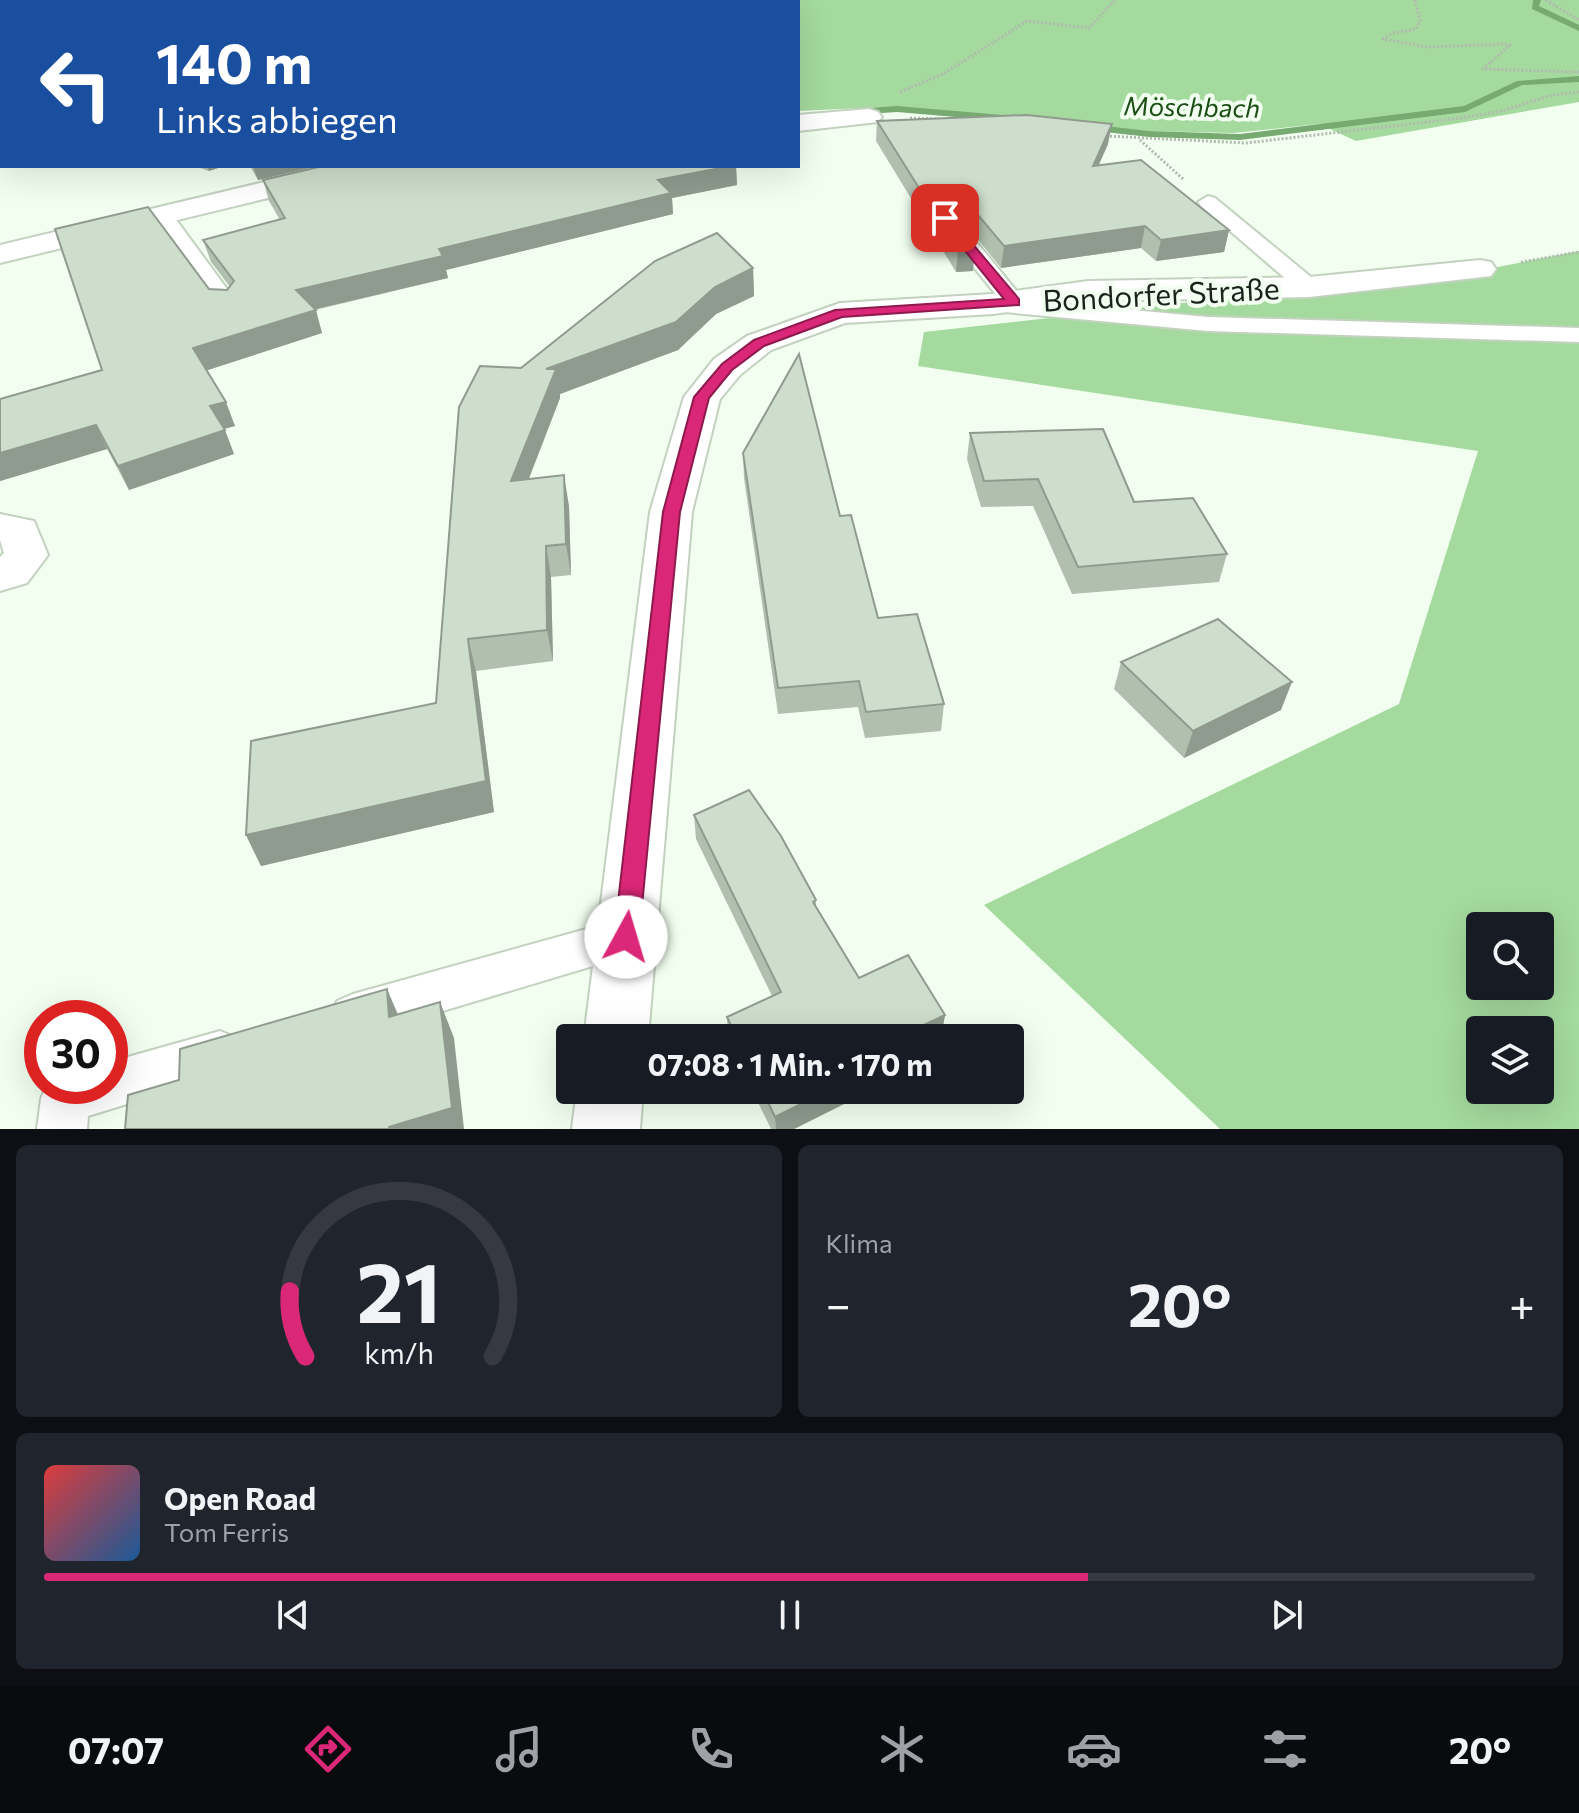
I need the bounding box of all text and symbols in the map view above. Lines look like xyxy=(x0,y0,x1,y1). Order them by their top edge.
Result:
text: 140 m xyxy=(156,27,312,96)
icon: left xyxy=(24,32,128,136)
water label: Möschbach xyxy=(1124,89,1260,123)
text: Links abbiegen xyxy=(156,96,398,140)
pin xyxy=(911,184,979,252)
icon: arrive xyxy=(923,196,967,240)
street label: Bondorfer Straße xyxy=(1042,268,1280,318)
position arrow xyxy=(584,895,668,979)
map controls xyxy=(1466,912,1554,1104)
button: search xyxy=(1466,912,1554,1000)
speed limit sign: 30 xyxy=(24,1000,128,1104)
button: layers xyxy=(1466,1016,1554,1104)
text: 07:08 · 1 Min. · 170 m xyxy=(648,1045,932,1082)
text: Klima xyxy=(826,1227,893,1258)
text: 21 xyxy=(356,1238,441,1340)
text: 20° xyxy=(1128,1266,1232,1339)
text: − xyxy=(826,1276,851,1330)
text: + xyxy=(1509,1276,1535,1330)
text: km/h xyxy=(364,1335,434,1370)
text: Open Road xyxy=(164,1479,316,1516)
text: Tom Ferris xyxy=(164,1516,289,1547)
icon: previous xyxy=(271,1593,315,1637)
icon: pause xyxy=(768,1593,812,1637)
icon: next xyxy=(1265,1593,1309,1637)
icon: directions xyxy=(300,1721,356,1777)
icon: music xyxy=(491,1721,547,1777)
icon: phone xyxy=(683,1721,739,1777)
icon: climate xyxy=(874,1721,930,1777)
icon: car xyxy=(1066,1721,1122,1777)
icon: filters xyxy=(1257,1721,1313,1777)
text: 07:07 xyxy=(68,1727,164,1771)
text: 20° xyxy=(1449,1727,1511,1771)

